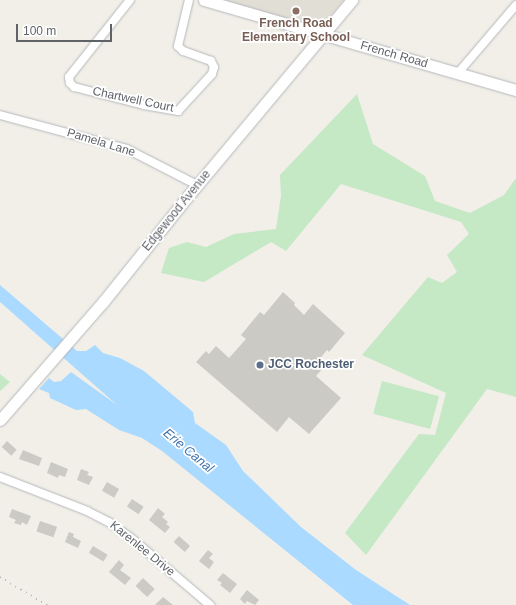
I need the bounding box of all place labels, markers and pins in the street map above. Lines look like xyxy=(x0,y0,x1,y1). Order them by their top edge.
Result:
marker: French Road Elementary School xyxy=(291,6,301,16)
place label: French Road Elementary School xyxy=(242,17,350,45)
place label: JCC Rochester xyxy=(268,358,354,372)
marker: JCC Rochester xyxy=(255,360,265,370)

